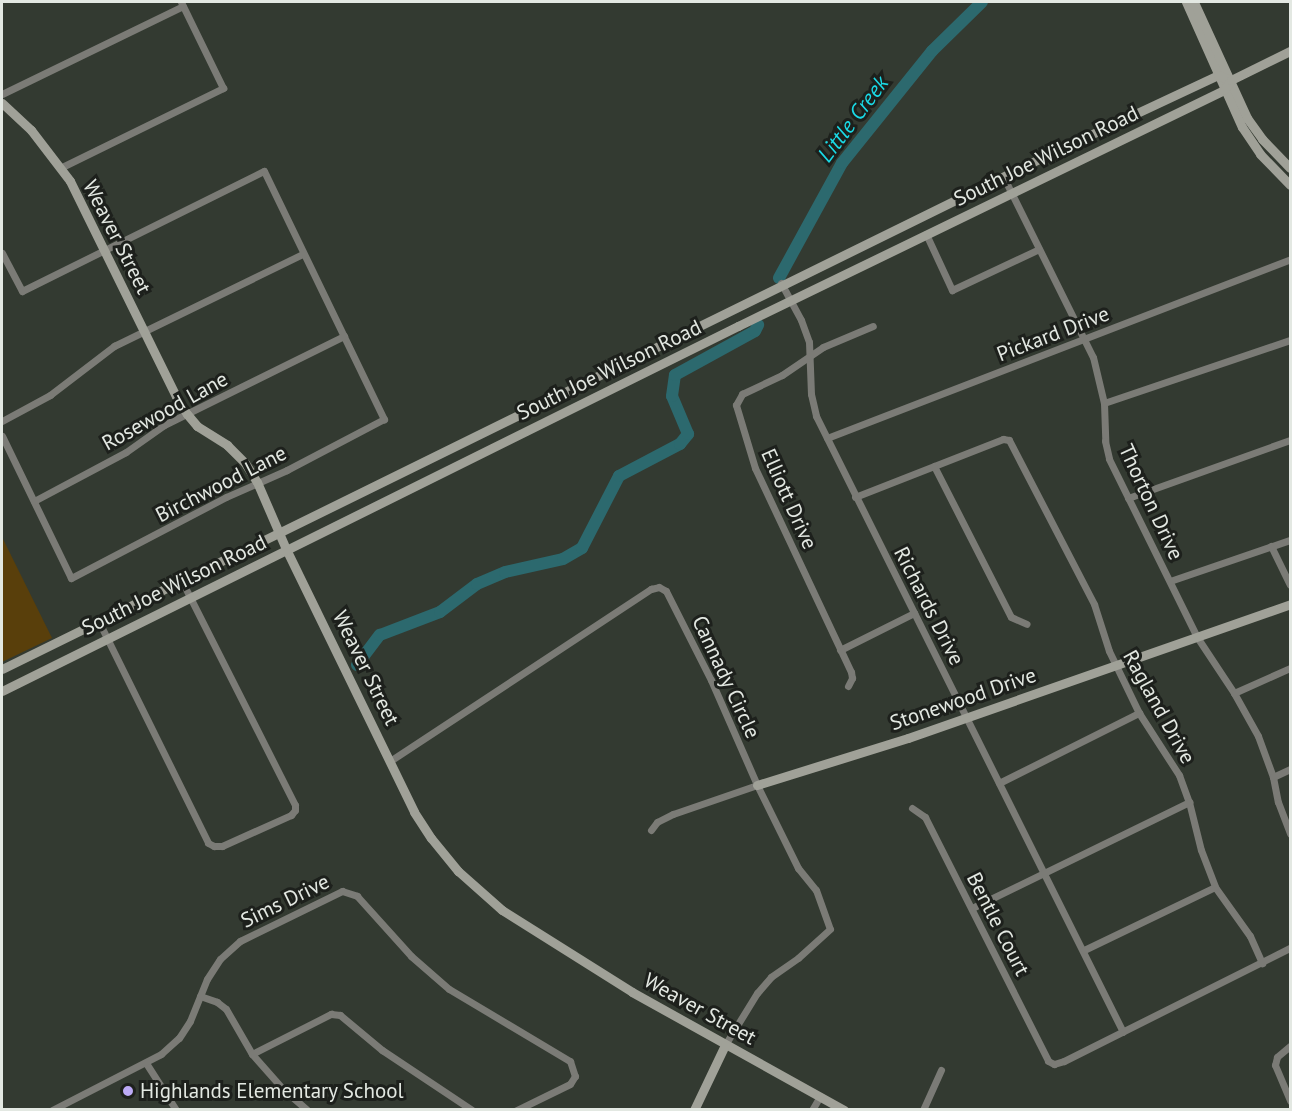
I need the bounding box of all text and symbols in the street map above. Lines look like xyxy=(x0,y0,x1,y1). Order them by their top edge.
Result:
water label: Little Creek xyxy=(812,71,894,167)
street label: South Joe Wilson Road xyxy=(950,100,1142,212)
street label: Weaver Street xyxy=(78,176,156,298)
street label: Pickard Drive xyxy=(993,301,1113,367)
street label: South Joe Wilson Road xyxy=(513,314,705,426)
street label: Rosewood Lane xyxy=(98,366,232,456)
street label: Birchwood Lane xyxy=(151,440,291,528)
street label: Thorton Drive xyxy=(1113,440,1189,564)
street label: Elliott Drive xyxy=(756,445,822,553)
street label: South Joe Wilson Road xyxy=(78,529,270,641)
street label: Richards Drive xyxy=(888,543,970,669)
street label: Weaver Street xyxy=(327,607,405,729)
street label: Cannady Circle xyxy=(686,611,766,743)
street label: Ragland Drive xyxy=(1117,646,1201,768)
street label: Stonewood Drive xyxy=(887,662,1039,736)
street label: Bentle Court xyxy=(961,868,1035,980)
street label: Sims Drive xyxy=(237,869,333,933)
street label: Weaver Street xyxy=(639,968,761,1050)
place label: Highlands Elementary School xyxy=(140,1078,404,1104)
marker: Highlands Elementary School xyxy=(121,1084,135,1098)

